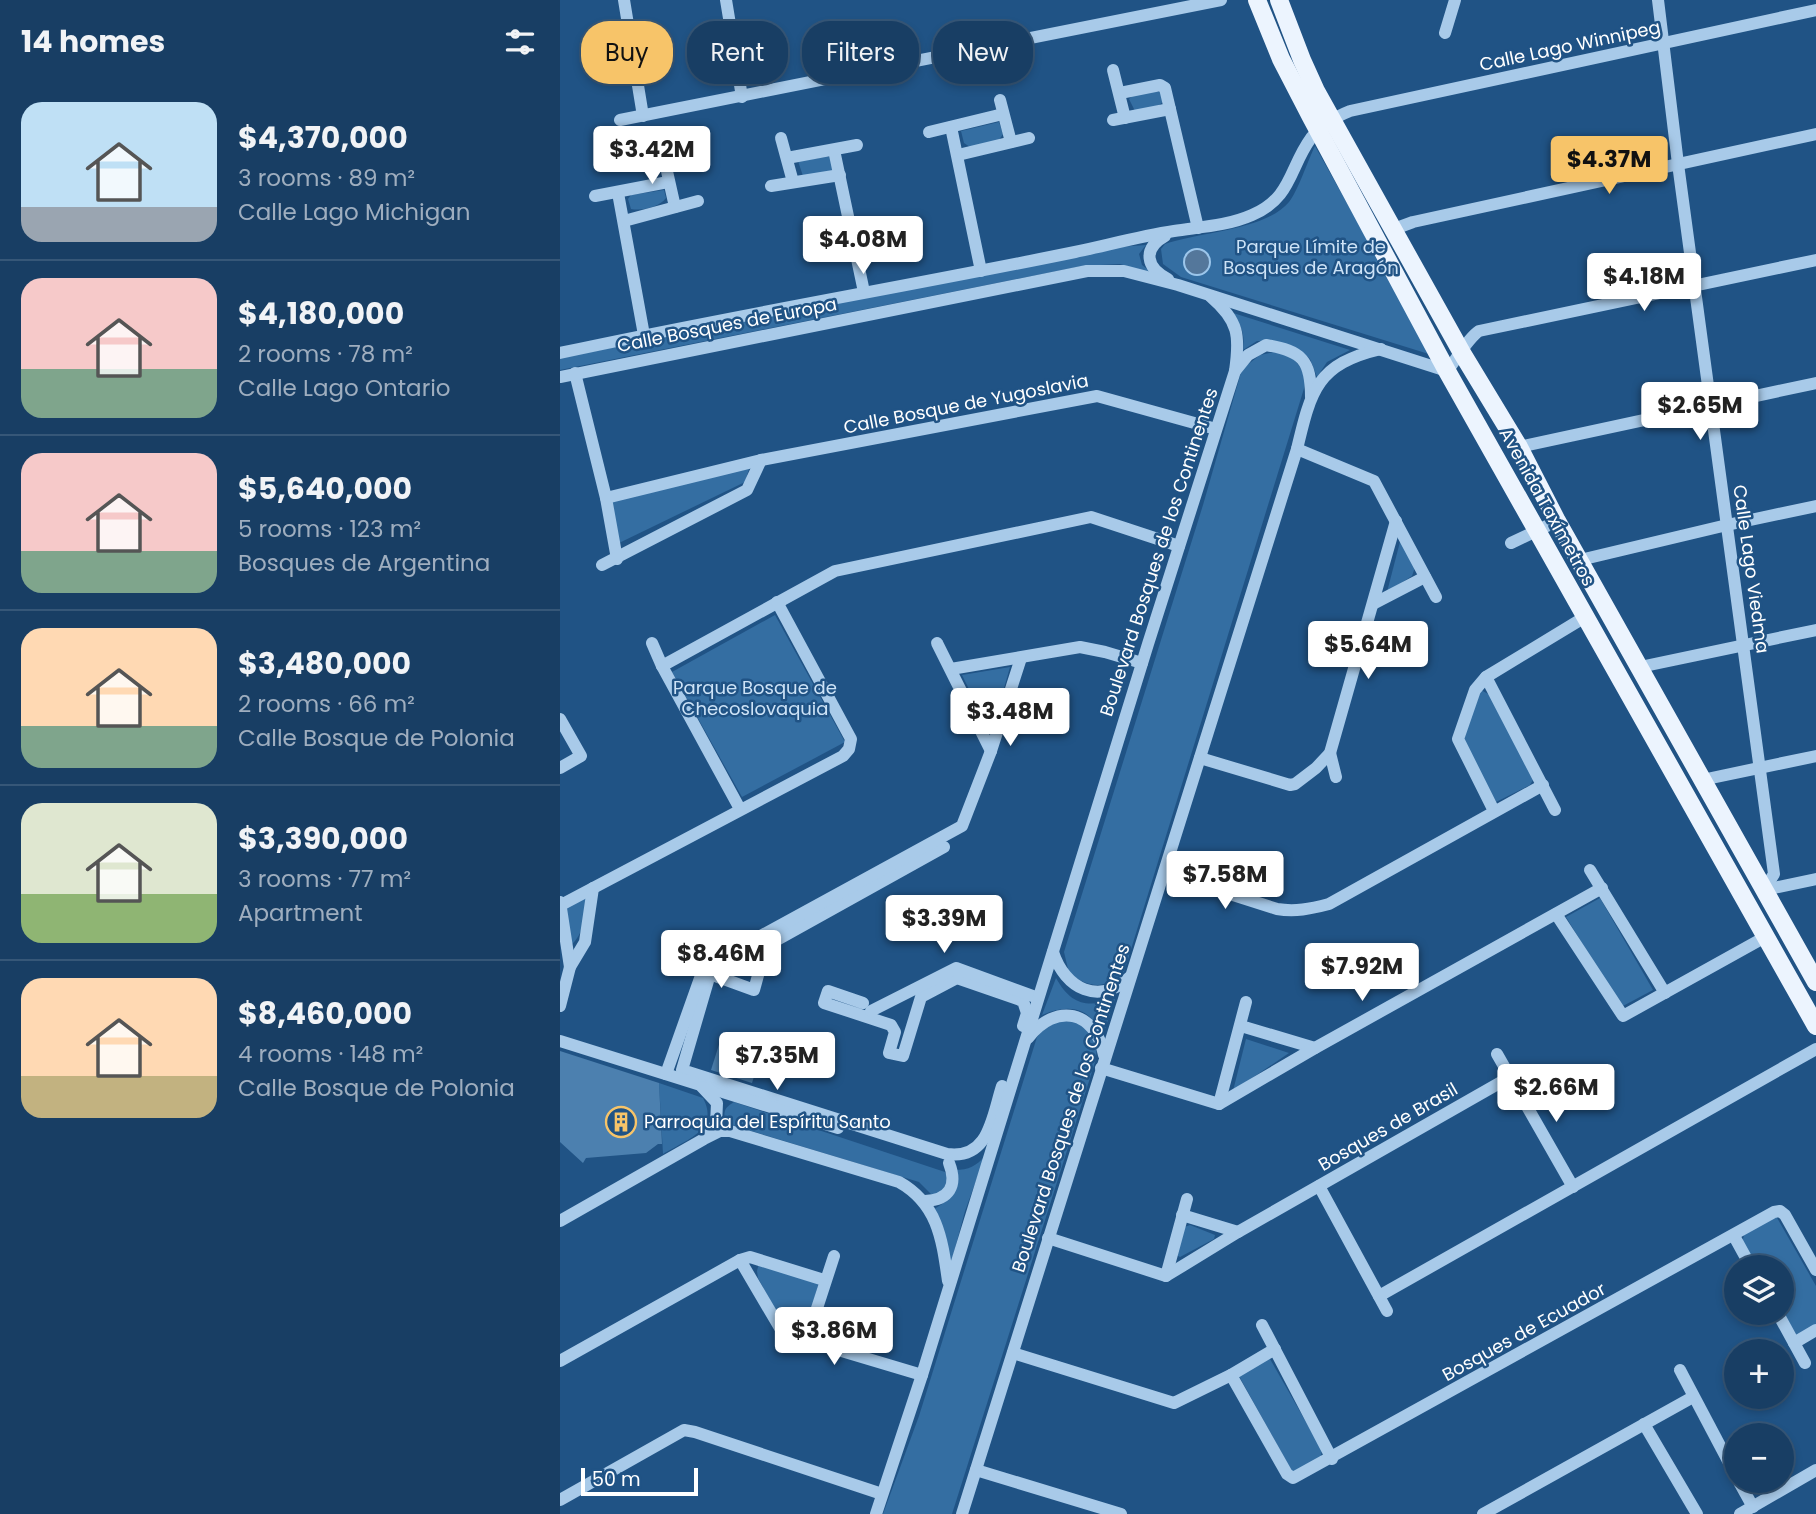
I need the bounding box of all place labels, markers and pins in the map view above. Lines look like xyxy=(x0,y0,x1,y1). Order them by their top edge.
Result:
pin: $3.42M xyxy=(595,127,709,186)
pin: $4.37M xyxy=(1552,136,1666,196)
pin: $4.08M xyxy=(806,216,920,276)
pin: $4.18M xyxy=(1587,254,1701,313)
pin: $2.65M xyxy=(1643,382,1757,442)
pin: $5.64M xyxy=(1311,622,1425,681)
pin: $3.48M xyxy=(953,688,1067,748)
pin: $7.58M xyxy=(1168,852,1282,911)
pin: $3.39M xyxy=(887,895,1001,955)
pin: $8.46M xyxy=(664,930,778,990)
pin: $7.92M xyxy=(1305,944,1419,1003)
pin: $7.35M xyxy=(720,1032,834,1092)
pin: $2.66M xyxy=(1499,1064,1613,1124)
building icon: Parroquia del Espíritu Santo xyxy=(604,1105,638,1139)
place label: Parroquia del Espíritu Santo xyxy=(644,1109,891,1134)
pin: $3.86M xyxy=(777,1308,891,1367)

